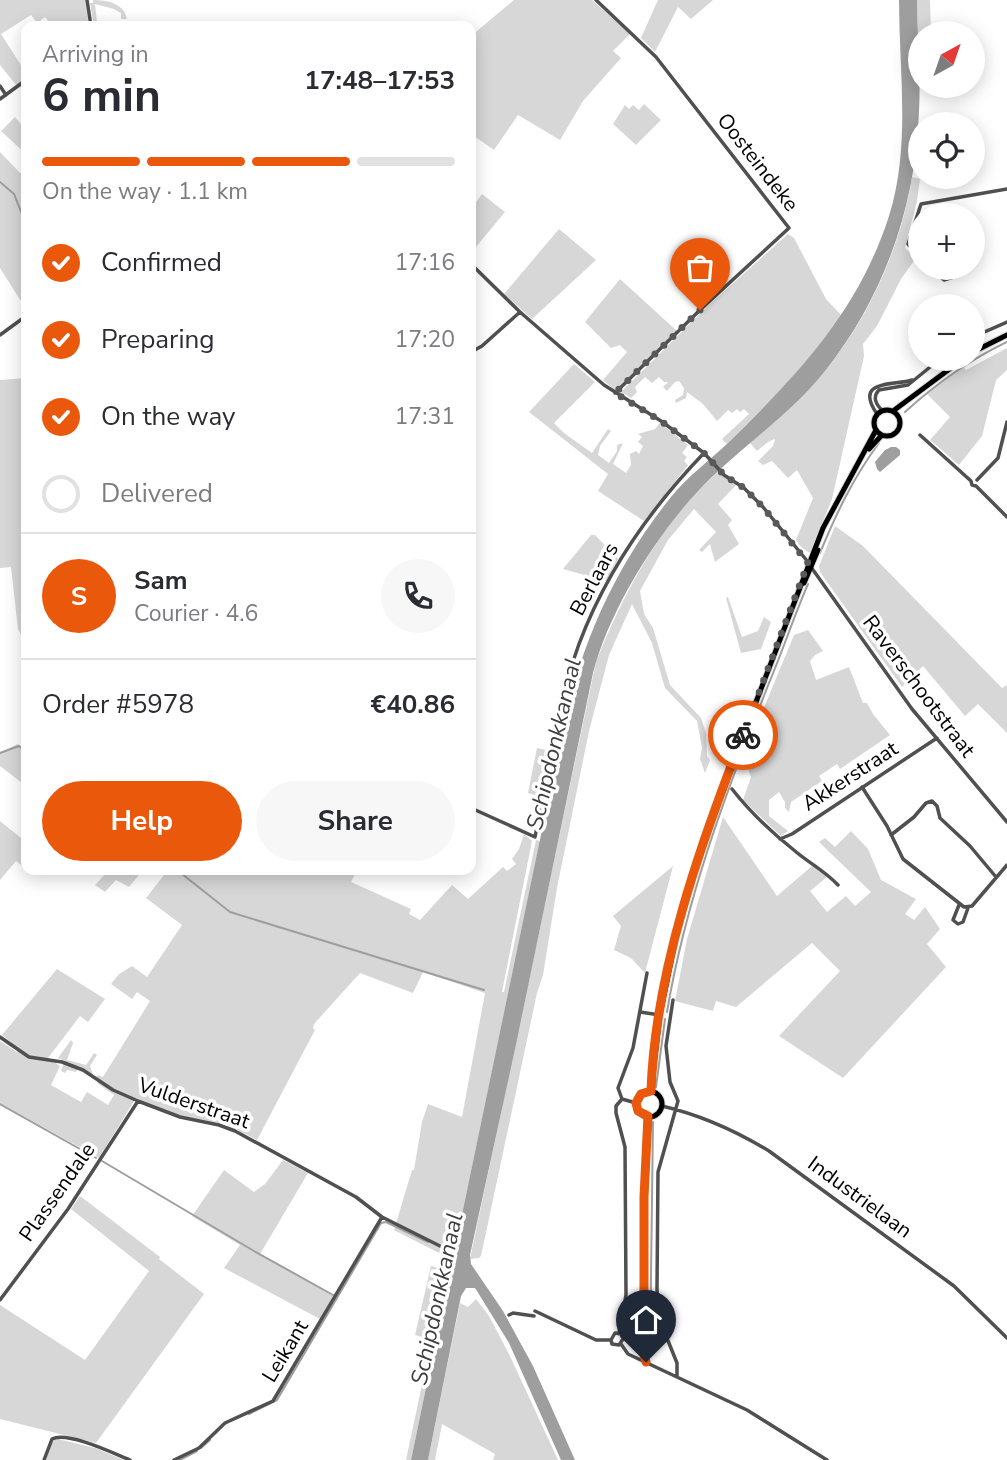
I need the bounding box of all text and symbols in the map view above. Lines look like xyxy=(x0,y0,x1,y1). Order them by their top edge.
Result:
north arrow xyxy=(908,21,985,98)
map controls xyxy=(908,21,985,371)
text: Arriving in xyxy=(42,39,149,70)
text: 17:48–17:53 xyxy=(304,63,455,98)
text: 6 min xyxy=(42,64,161,127)
street label: Oosteindeke xyxy=(711,107,805,217)
button: locate xyxy=(908,112,985,189)
text: On the way · 1.1 km xyxy=(42,176,248,207)
button: + xyxy=(908,203,985,280)
pin xyxy=(670,238,730,310)
icon: check xyxy=(42,244,80,282)
text: Confirmed xyxy=(101,245,222,280)
text: 17:16 xyxy=(395,247,455,278)
icon: bag xyxy=(681,249,719,287)
button: − xyxy=(908,294,985,371)
icon: check xyxy=(42,321,80,359)
text: Preparing xyxy=(101,322,214,357)
text: 17:20 xyxy=(395,324,455,355)
icon: check xyxy=(42,398,80,436)
text: On the way xyxy=(101,399,235,434)
text: 17:31 xyxy=(395,401,455,432)
text: Delivered xyxy=(101,476,213,511)
street label: Berlaars xyxy=(563,538,625,620)
button: phone xyxy=(381,559,455,633)
text: Sam xyxy=(134,563,187,598)
text: S xyxy=(71,579,87,614)
text: Courier · 4.6 xyxy=(134,598,258,629)
street label: Raverschootstraat xyxy=(856,609,982,763)
water label: Schipdonkkanaal xyxy=(519,655,589,833)
text: Order #5978 xyxy=(42,687,194,722)
text: €40.86 xyxy=(371,687,455,722)
courier xyxy=(708,700,778,770)
icon: bike xyxy=(724,716,762,754)
street label: Akkerstraat xyxy=(797,734,904,817)
button: Help xyxy=(42,781,242,861)
button: Share xyxy=(256,781,455,861)
street label: Vulderstraat xyxy=(133,1070,254,1135)
street label: Plassendale xyxy=(13,1137,101,1247)
street label: Industrielaan xyxy=(802,1150,918,1244)
water label: Schipdonkkanaal xyxy=(404,1210,470,1388)
pin xyxy=(616,1290,676,1362)
icon: home xyxy=(627,1301,665,1339)
street label: Leikant xyxy=(255,1314,315,1387)

